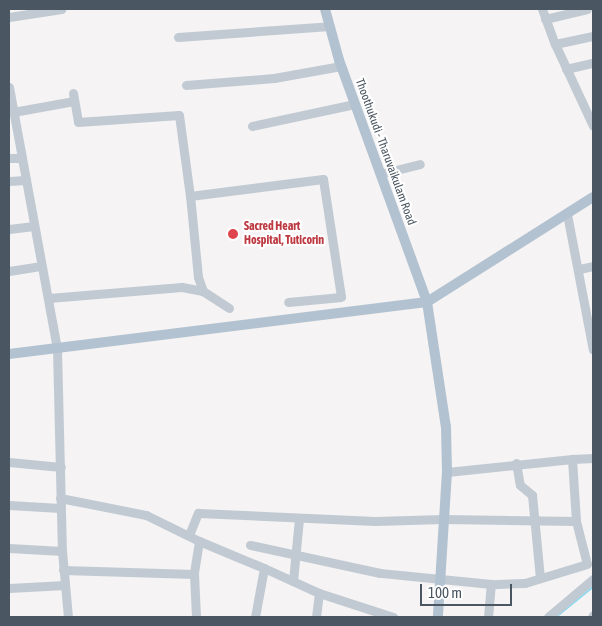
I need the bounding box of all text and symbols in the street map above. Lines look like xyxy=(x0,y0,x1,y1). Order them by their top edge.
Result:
street label: Thoothukudi - Tharuvaikulam Road xyxy=(352,77,418,227)
place label: Sacred Heart Hospital, Tuticorin xyxy=(244,220,324,248)
marker: Sacred Heart Hospital, Tuticorin xyxy=(226,227,240,241)
scale bar xyxy=(422,574,514,606)
text: 100 m xyxy=(428,584,462,601)

